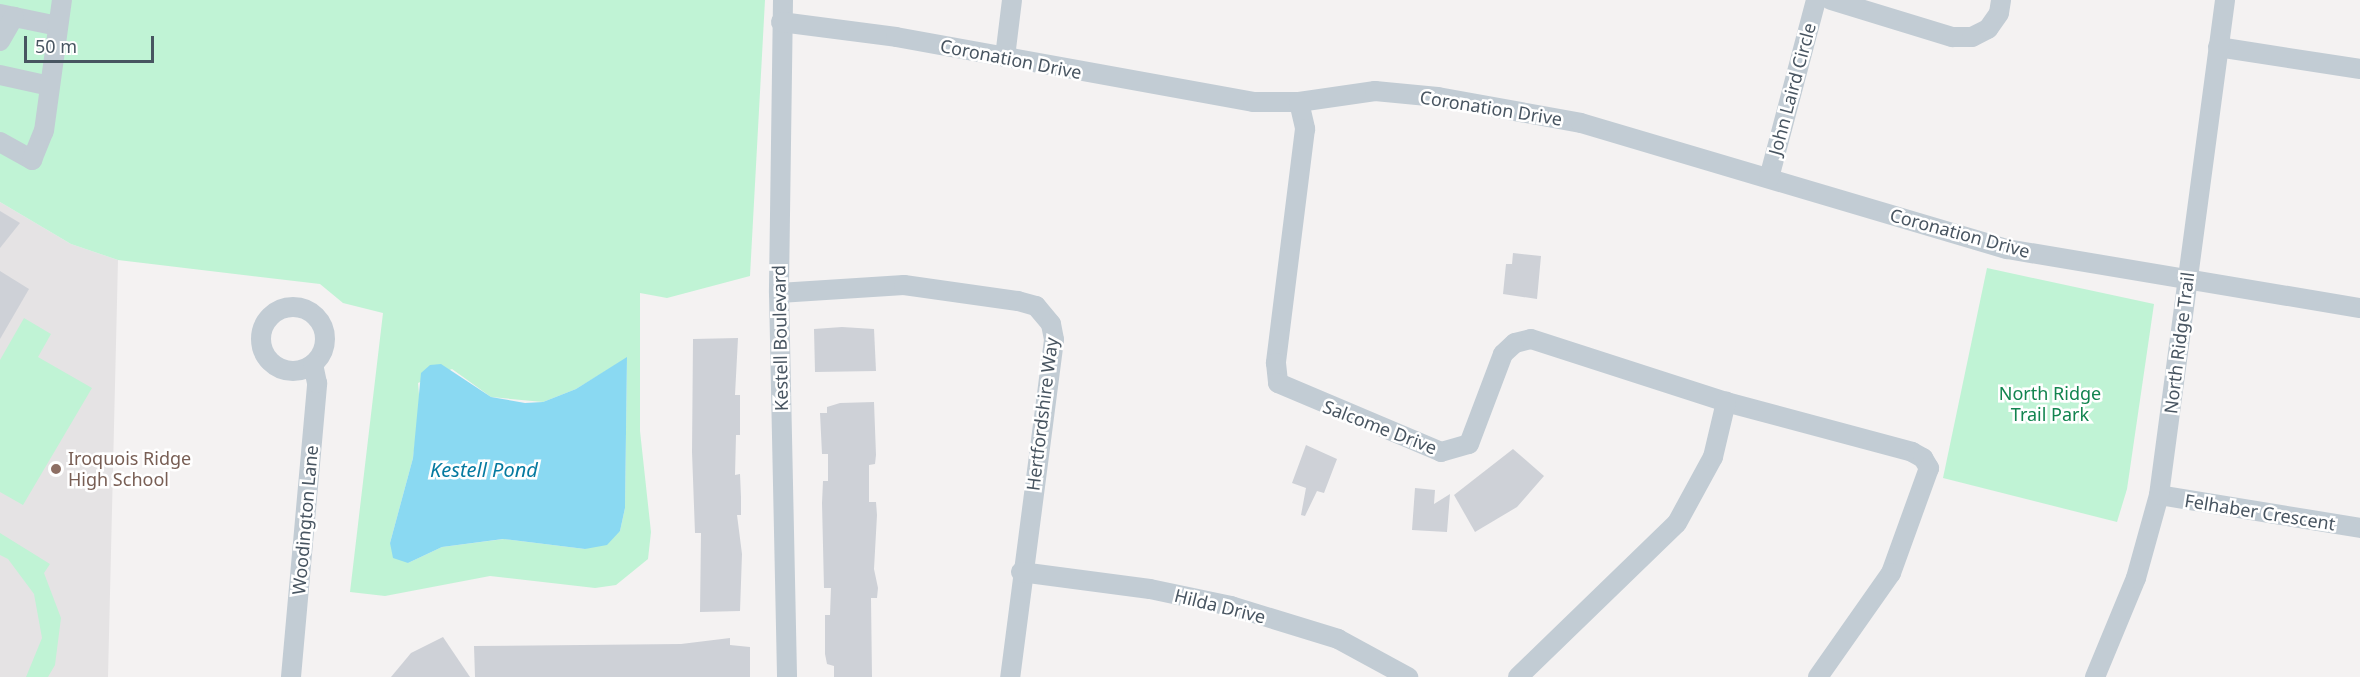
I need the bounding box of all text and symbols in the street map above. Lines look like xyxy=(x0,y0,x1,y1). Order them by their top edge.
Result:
street label: John Laird Circle xyxy=(1764,20,1820,158)
scale bar xyxy=(27,24,158,62)
text: 50 m xyxy=(35,34,77,58)
street label: Coronation Drive xyxy=(938,35,1084,83)
street label: Coronation Drive xyxy=(1418,86,1564,130)
street label: Coronation Drive xyxy=(1888,204,2032,262)
street label: Kestell Boulevard xyxy=(768,265,792,411)
street label: North Ridge Trail xyxy=(2160,271,2198,415)
street label: Hertfordshire Way xyxy=(1022,336,1062,492)
park label: North Ridge Trail Park xyxy=(1999,383,2101,426)
street label: Salcome Drive xyxy=(1320,395,1440,459)
street label: Woodington Lane xyxy=(288,444,322,596)
place label: Iroquois Ridge High School xyxy=(68,448,191,490)
water label: Kestell Pond xyxy=(430,457,538,481)
marker: Iroquois Ridge High School xyxy=(49,462,63,476)
street label: Felhaber Crescent xyxy=(2183,489,2337,535)
street label: Hilda Drive xyxy=(1172,584,1268,628)

